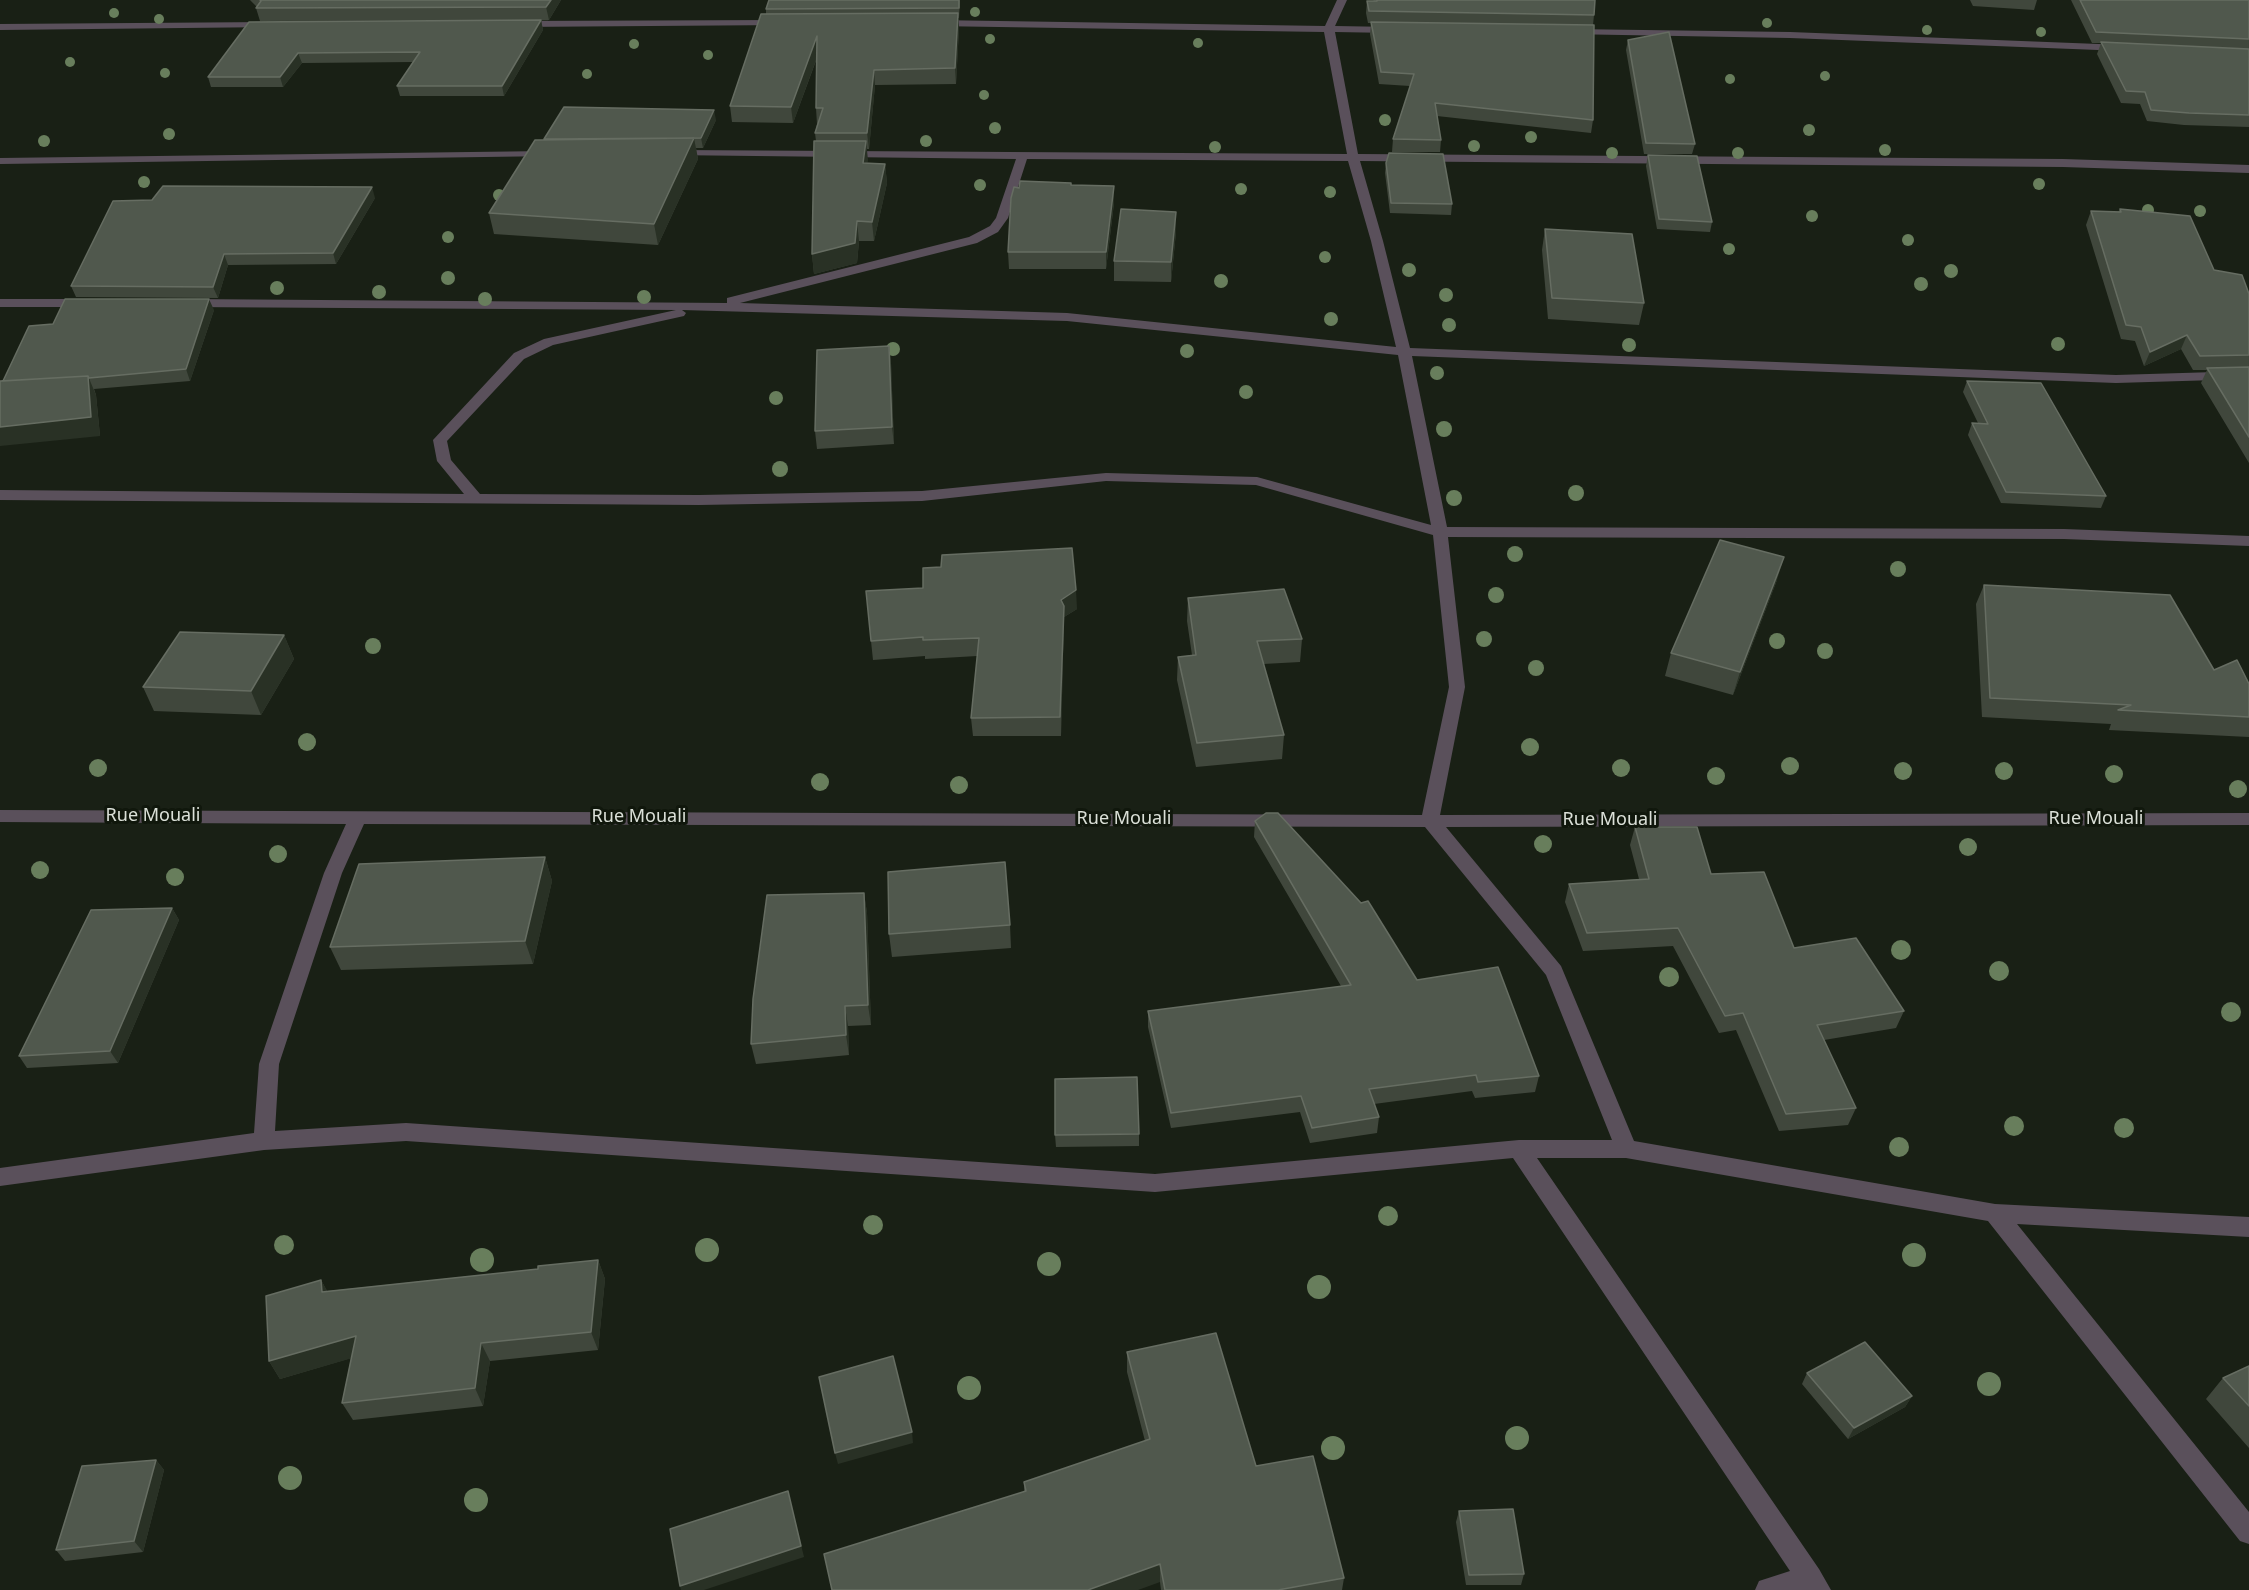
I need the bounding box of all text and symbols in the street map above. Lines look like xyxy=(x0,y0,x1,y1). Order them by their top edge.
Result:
street label: Rue Mouali xyxy=(106,805,200,827)
street label: Rue Mouali xyxy=(592,806,686,828)
street label: Rue Mouali xyxy=(1077,808,1171,830)
street label: Rue Mouali xyxy=(2049,808,2143,830)
street label: Rue Mouali xyxy=(1563,809,1657,831)

